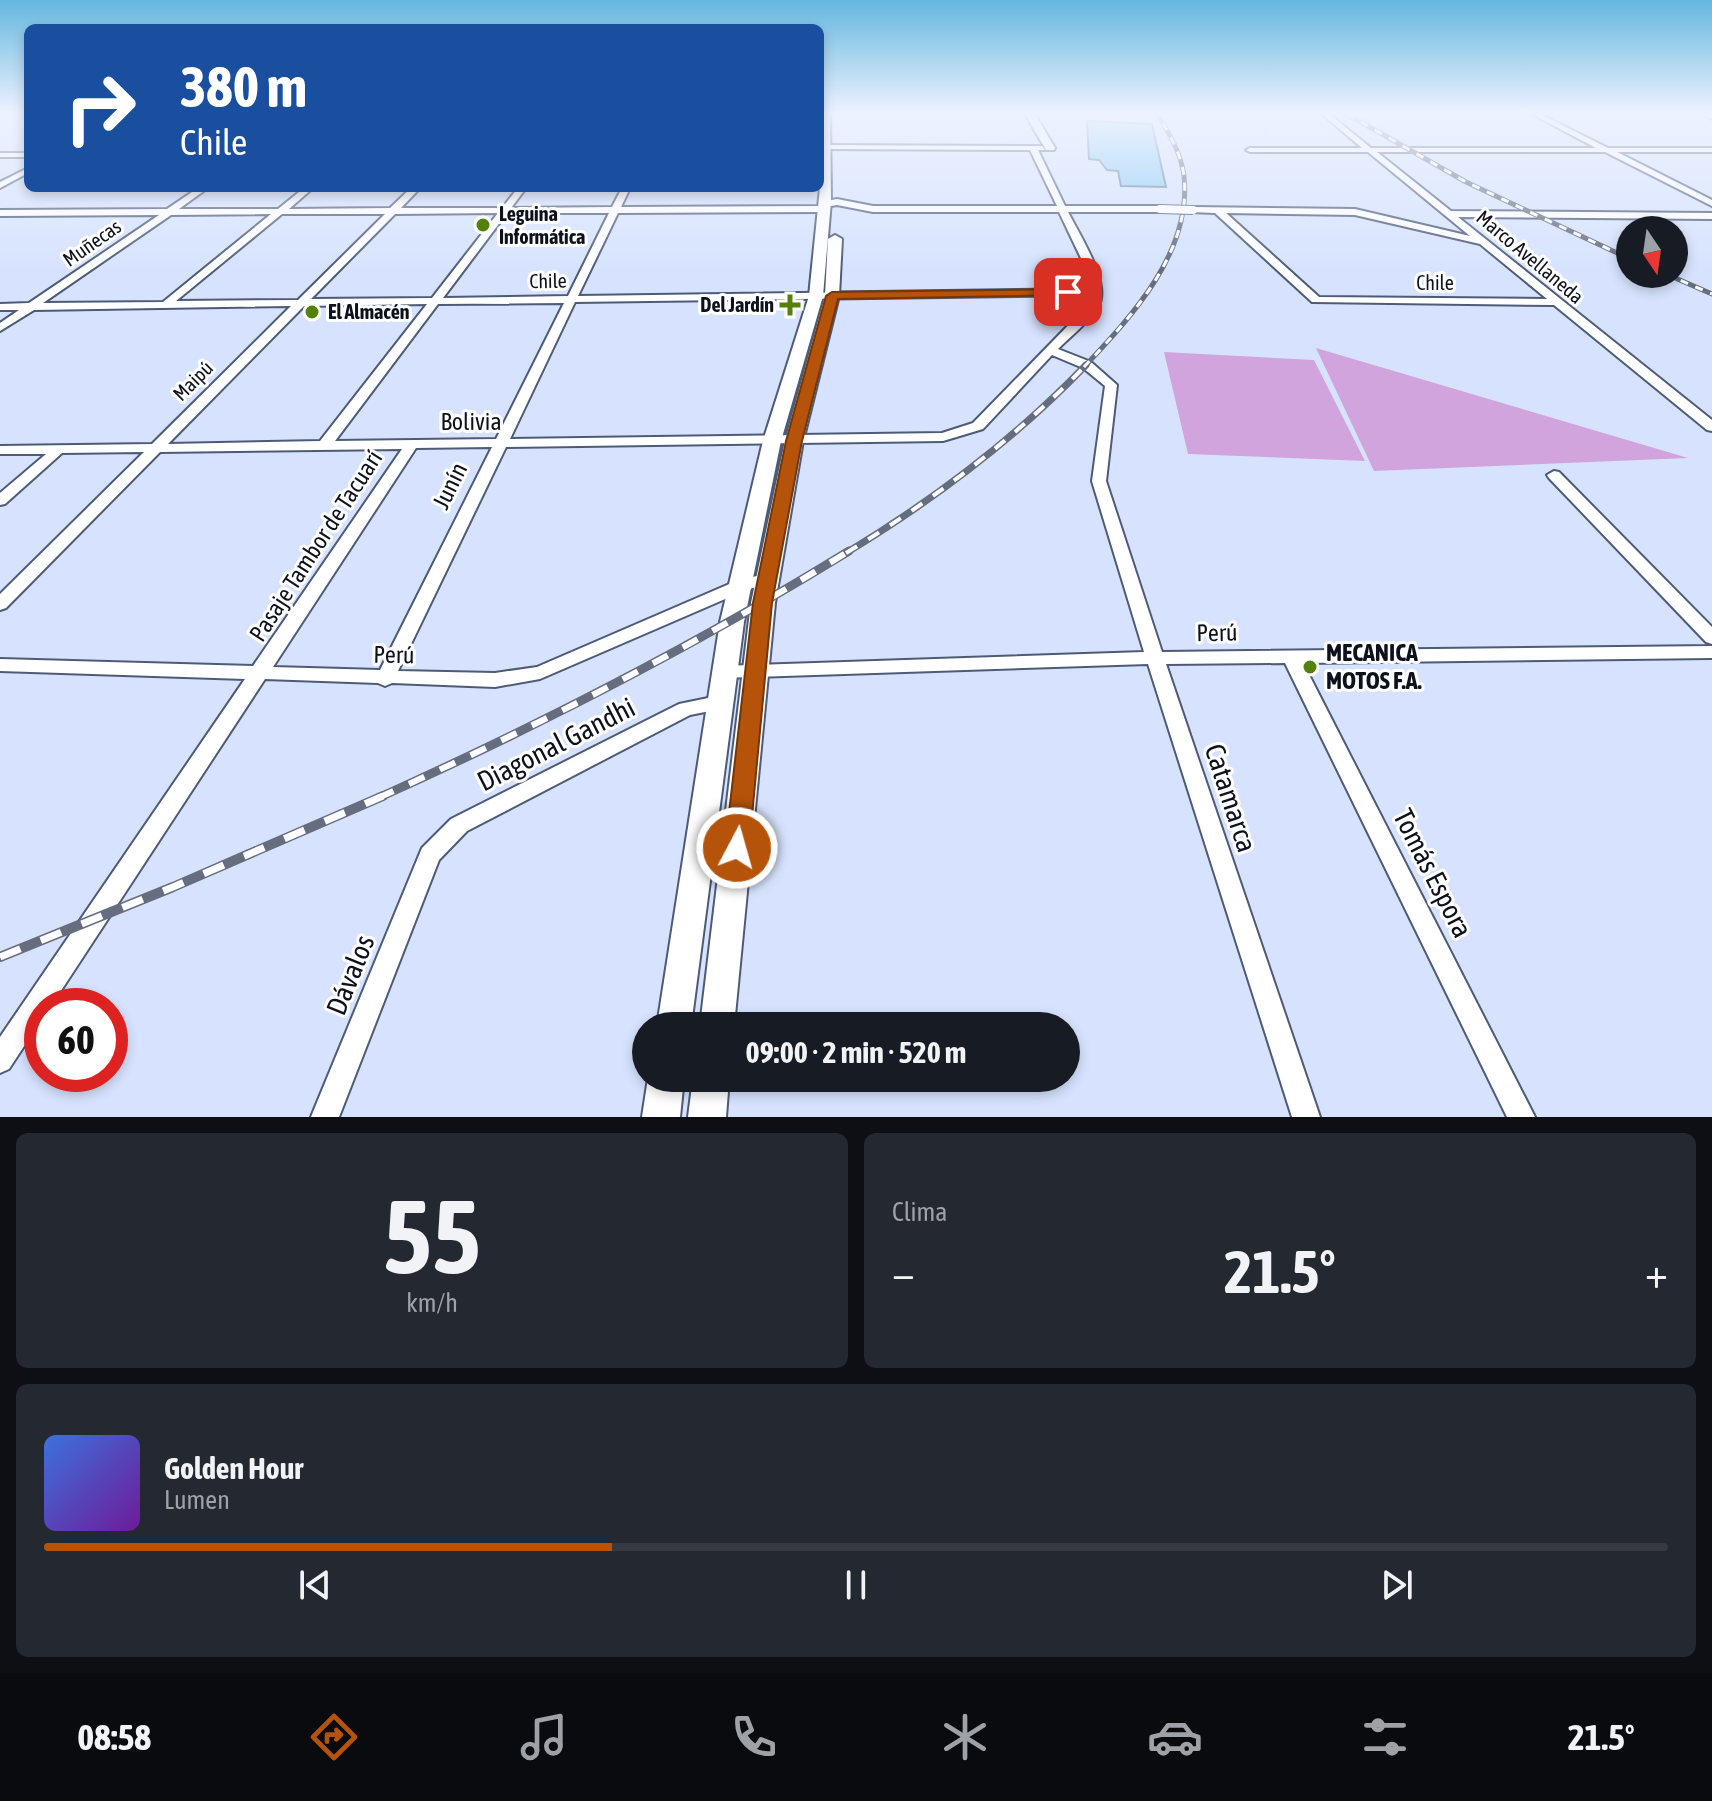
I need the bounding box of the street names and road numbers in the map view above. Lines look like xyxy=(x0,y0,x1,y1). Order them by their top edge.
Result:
street label: Marco Avellaneda xyxy=(1472,205,1588,308)
street label: Muñecas xyxy=(58,214,125,271)
street label: Chile xyxy=(529,269,567,292)
street label: Chile xyxy=(1416,271,1454,294)
street label: Maipú xyxy=(168,356,217,405)
street label: Bolivia xyxy=(440,408,502,435)
street label: Pasaje Tambor de Tacuarí xyxy=(244,445,387,646)
street label: Junín xyxy=(427,458,472,513)
street label: Perú xyxy=(1196,619,1238,646)
street label: Perú xyxy=(373,641,415,668)
street label: Diagonal Gandhi xyxy=(472,691,640,797)
street label: Catamarca xyxy=(1199,740,1263,856)
street label: Tomás Espora xyxy=(1387,804,1479,942)
street label: Dávalos xyxy=(320,930,380,1020)

